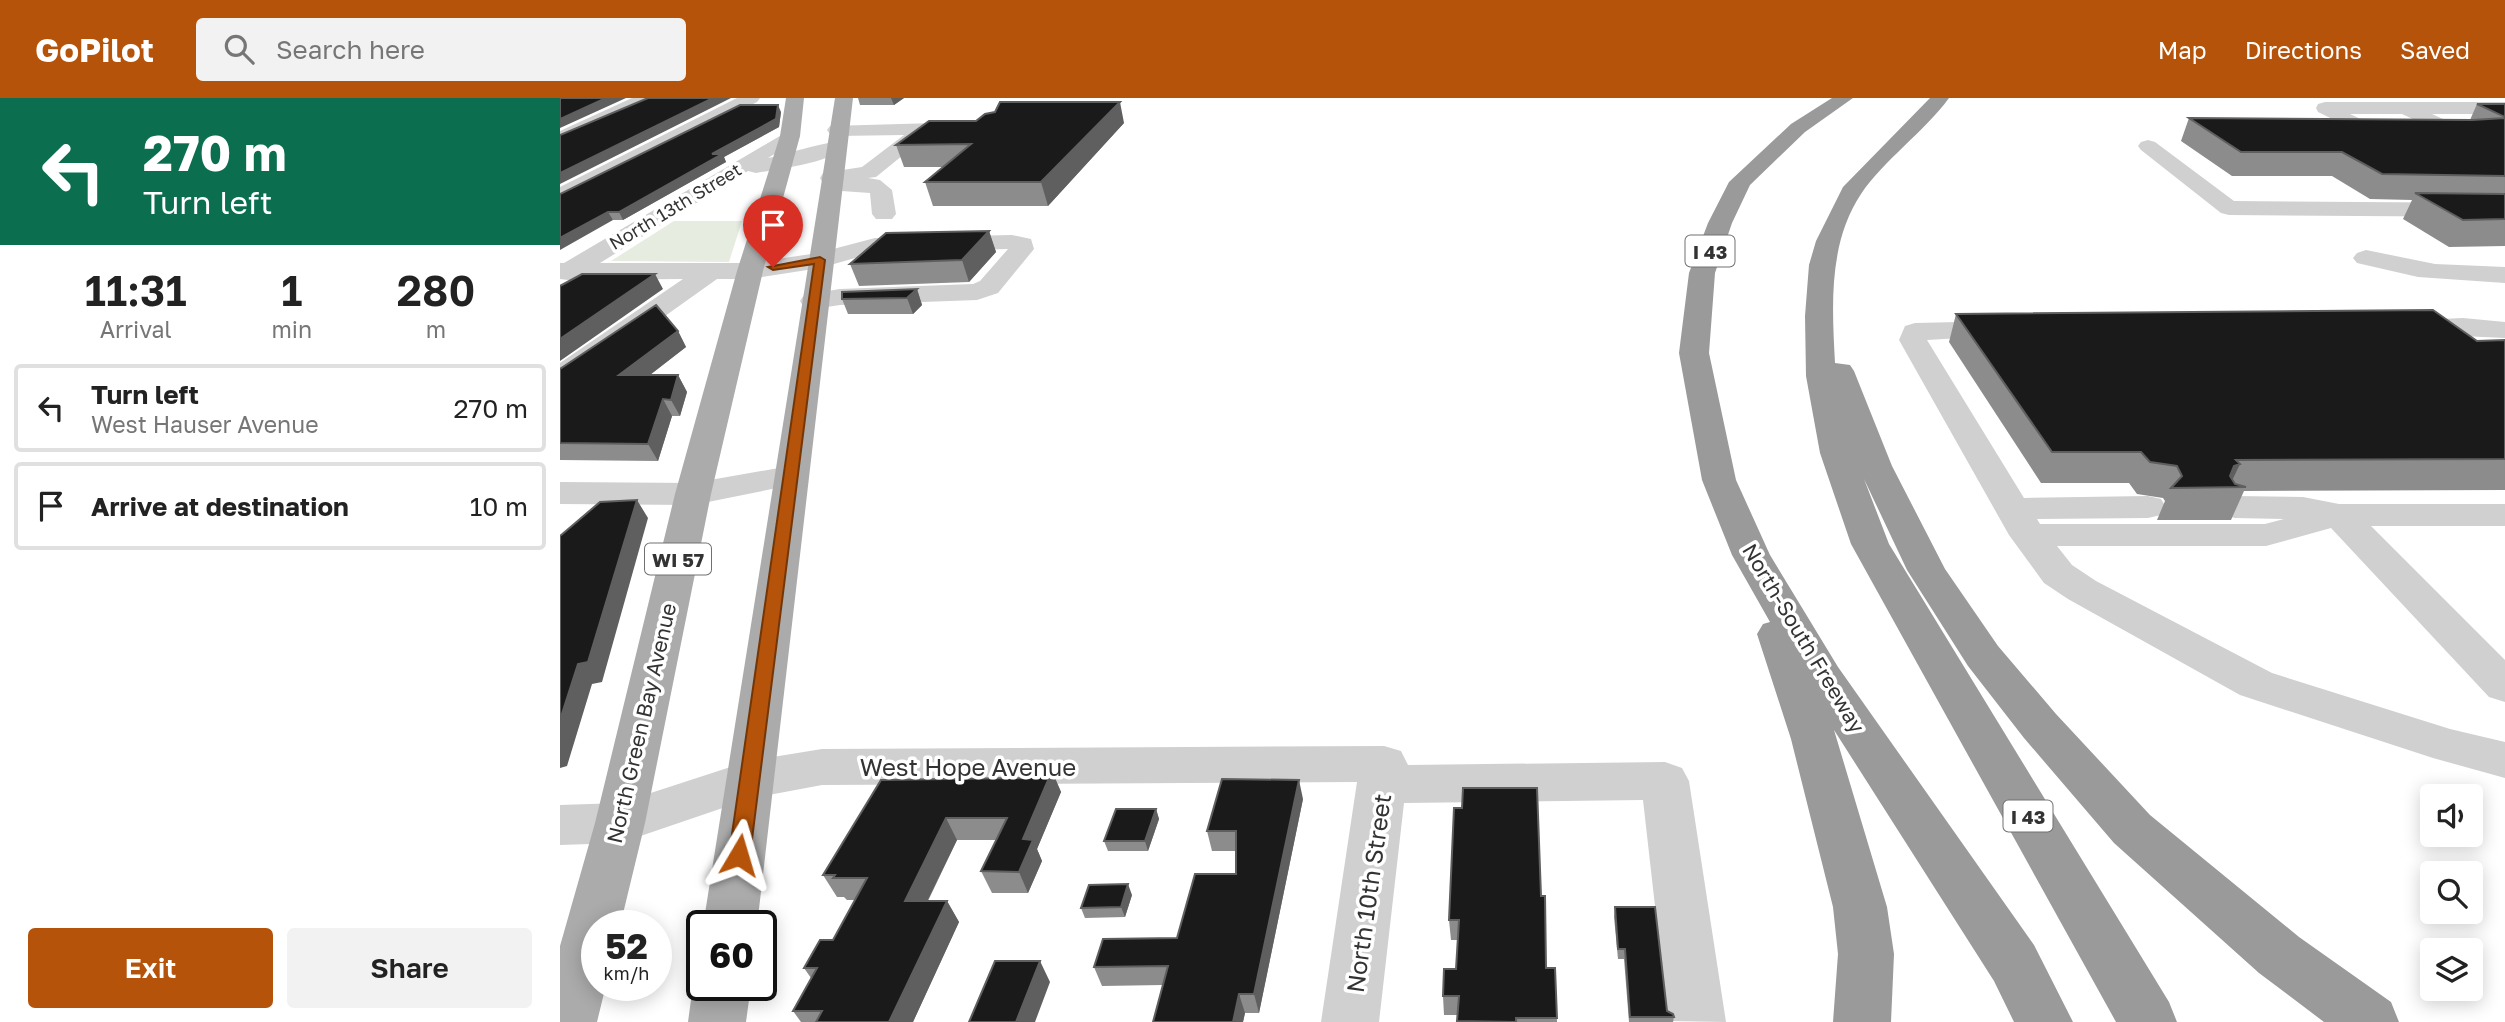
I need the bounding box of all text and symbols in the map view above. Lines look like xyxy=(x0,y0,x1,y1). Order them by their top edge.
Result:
search box xyxy=(196,18,686,81)
text: GoPilot xyxy=(35,30,154,69)
icon: search xyxy=(220,30,258,68)
text: Search here xyxy=(276,34,425,65)
text: Map xyxy=(2158,35,2207,64)
text: Directions xyxy=(2245,35,2362,64)
text: Saved xyxy=(2400,35,2470,64)
text: 270 m xyxy=(143,123,287,182)
icon: left xyxy=(28,126,119,217)
street label: North 13th Street xyxy=(605,158,745,254)
text: Turn left xyxy=(143,183,272,221)
pin xyxy=(743,195,803,267)
icon: arrive xyxy=(754,206,792,244)
road number: I 43 xyxy=(1686,236,1734,266)
text: 11:31 xyxy=(85,265,187,315)
text: 1 xyxy=(281,265,302,315)
text: 280 xyxy=(397,265,475,315)
text: Arrival xyxy=(100,315,172,343)
text: min xyxy=(271,315,312,343)
text: m xyxy=(426,315,446,343)
text: Turn left xyxy=(91,379,199,410)
icon: left xyxy=(32,389,70,427)
text: 270 m xyxy=(454,393,528,424)
text: West Hauser Avenue xyxy=(91,410,318,438)
icon: arrive xyxy=(32,487,70,525)
text: Arrive at destination xyxy=(91,491,349,522)
text: 10 m xyxy=(470,491,528,522)
street label: North-South Freeway xyxy=(1737,539,1871,738)
road number: WI 57 xyxy=(645,544,711,574)
street label: North Green Bay Avenue xyxy=(601,600,681,846)
street label: West Hope Avenue xyxy=(860,752,1076,781)
map controls xyxy=(2420,784,2483,1001)
button: sound xyxy=(2420,784,2483,847)
street label: North 10th Street xyxy=(1340,792,1396,994)
road number: I 43 xyxy=(2004,800,2052,832)
position arrow xyxy=(702,818,776,892)
button: search xyxy=(2420,861,2483,924)
speed limit sign: 60 xyxy=(686,910,777,1001)
text: 52 xyxy=(605,925,648,967)
button: Exit xyxy=(28,928,273,1008)
button: Share xyxy=(287,928,532,1008)
button: layers xyxy=(2420,938,2483,1001)
text: km/h xyxy=(604,962,649,984)

